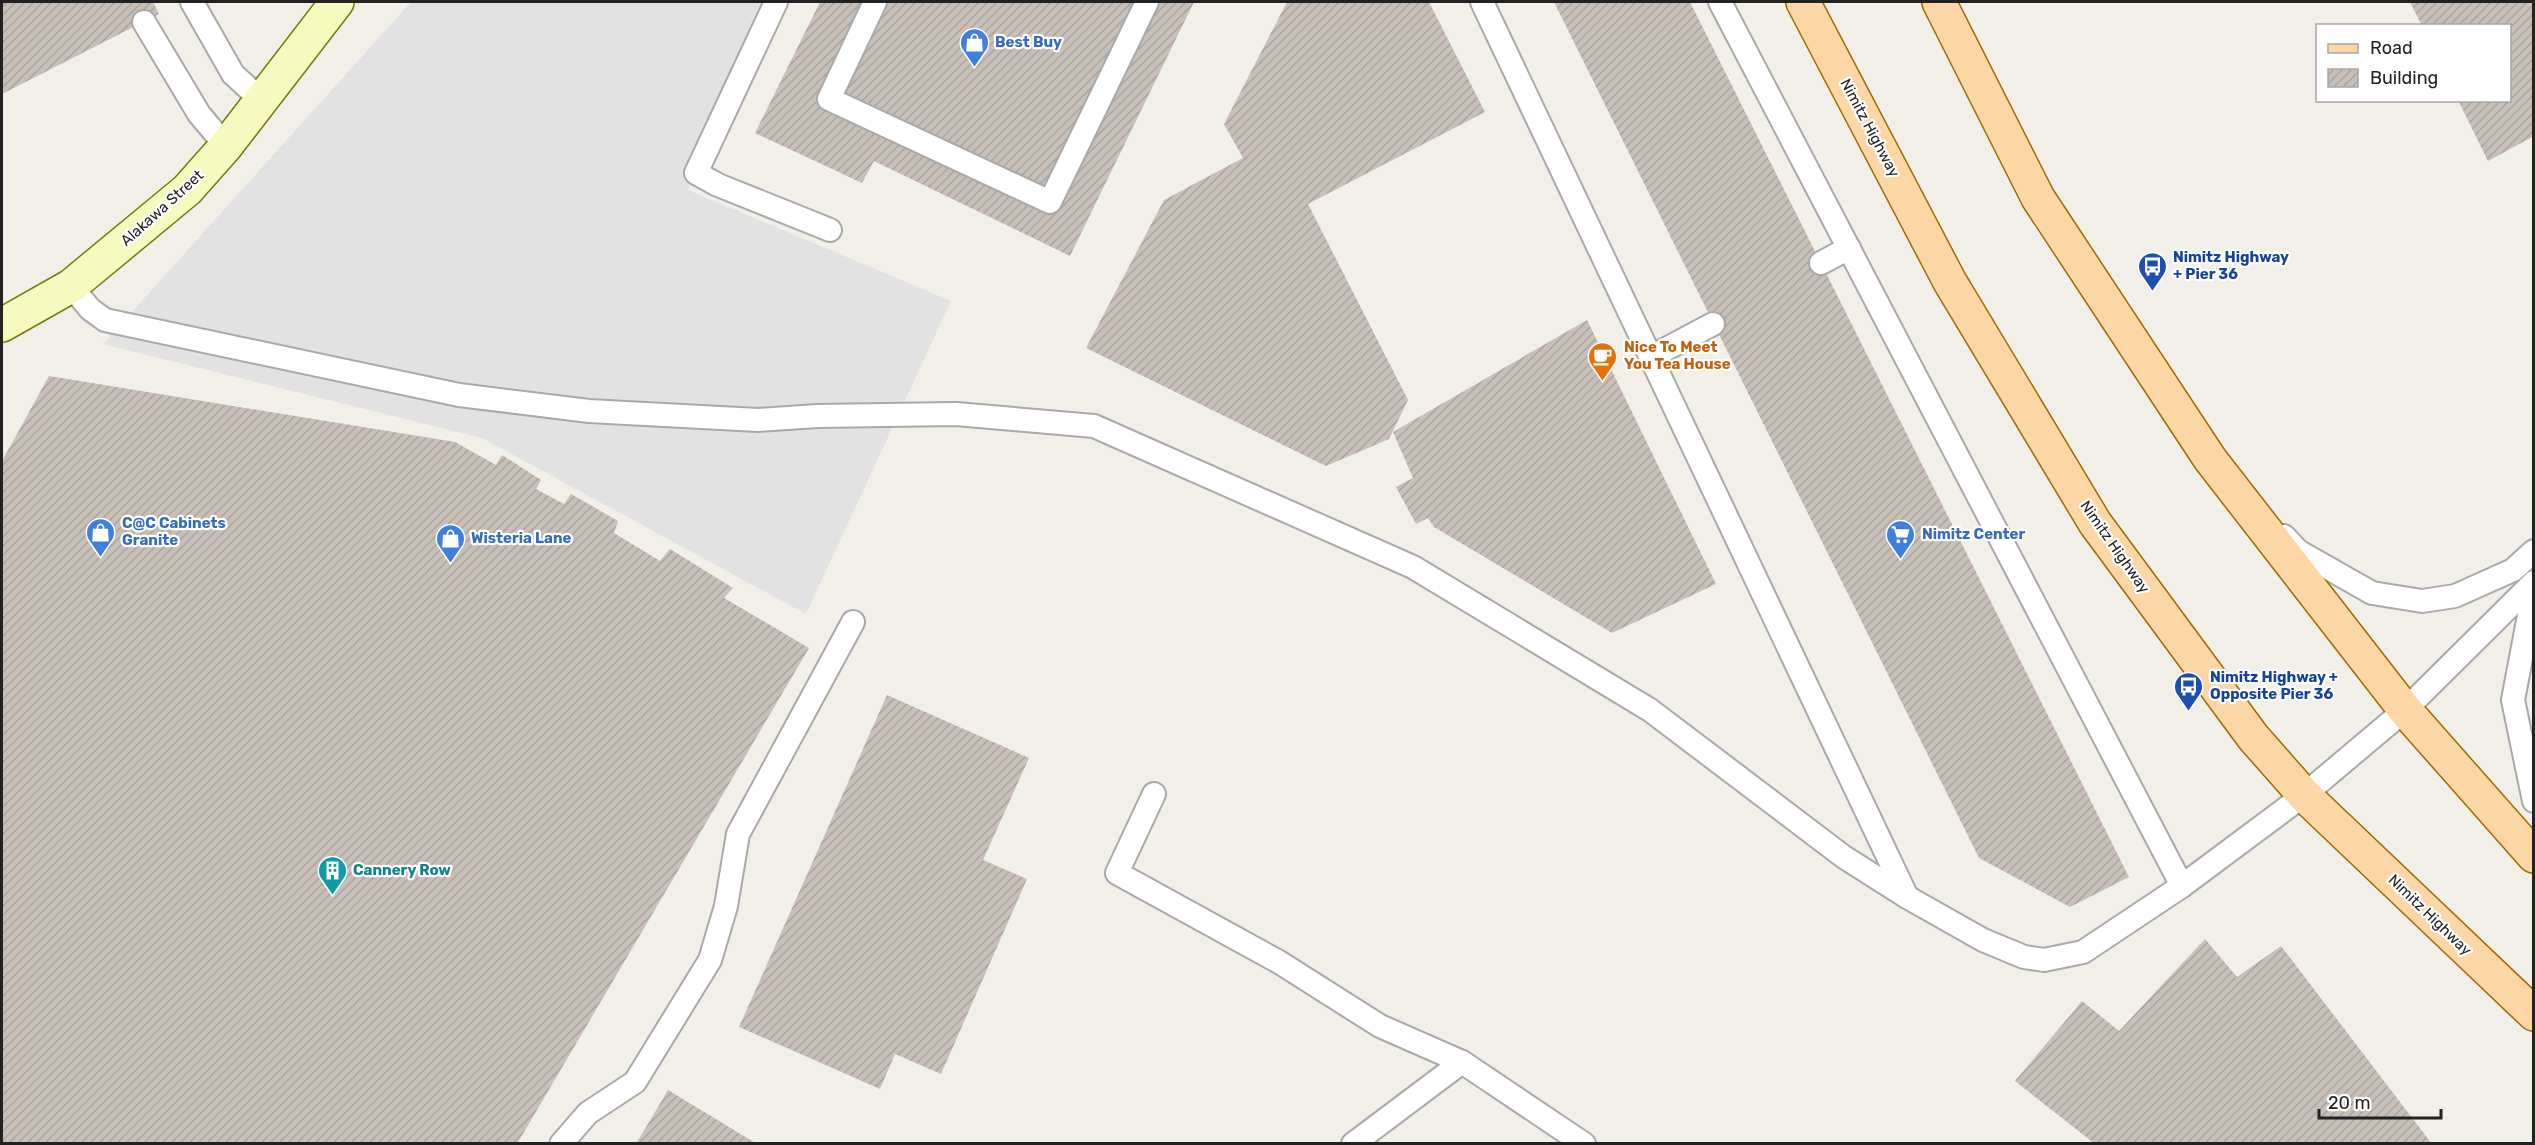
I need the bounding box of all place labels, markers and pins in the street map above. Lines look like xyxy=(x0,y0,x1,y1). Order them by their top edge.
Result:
shop icon: Best Buy xyxy=(958,26,990,68)
place label: Best Buy xyxy=(995,33,1062,51)
place label: Nimitz Highway + Pier 36 xyxy=(2173,248,2289,283)
bus stop icon: Nimitz Highway + Pier 36 xyxy=(2136,250,2168,292)
place label: Nice To Meet You Tea House xyxy=(1624,338,1731,373)
cafe icon: Nice To Meet You Tea House xyxy=(1587,340,1619,382)
place label: C@C Cabinets Granite xyxy=(122,514,226,549)
shop icon: C@C Cabinets Granite xyxy=(85,516,117,558)
supermarket icon: Nimitz Center xyxy=(1885,518,1917,560)
shop icon: Wisteria Lane xyxy=(434,522,466,564)
place label: Nimitz Center xyxy=(1922,525,2026,543)
place label: Wisteria Lane xyxy=(471,529,572,547)
place label: Nimitz Highway + Opposite Pier 36 xyxy=(2210,668,2338,703)
bus stop icon: Nimitz Highway + Opposite Pier 36 xyxy=(2173,670,2205,712)
building icon: Cannery Row xyxy=(316,854,348,896)
place label: Cannery Row xyxy=(353,861,451,879)

